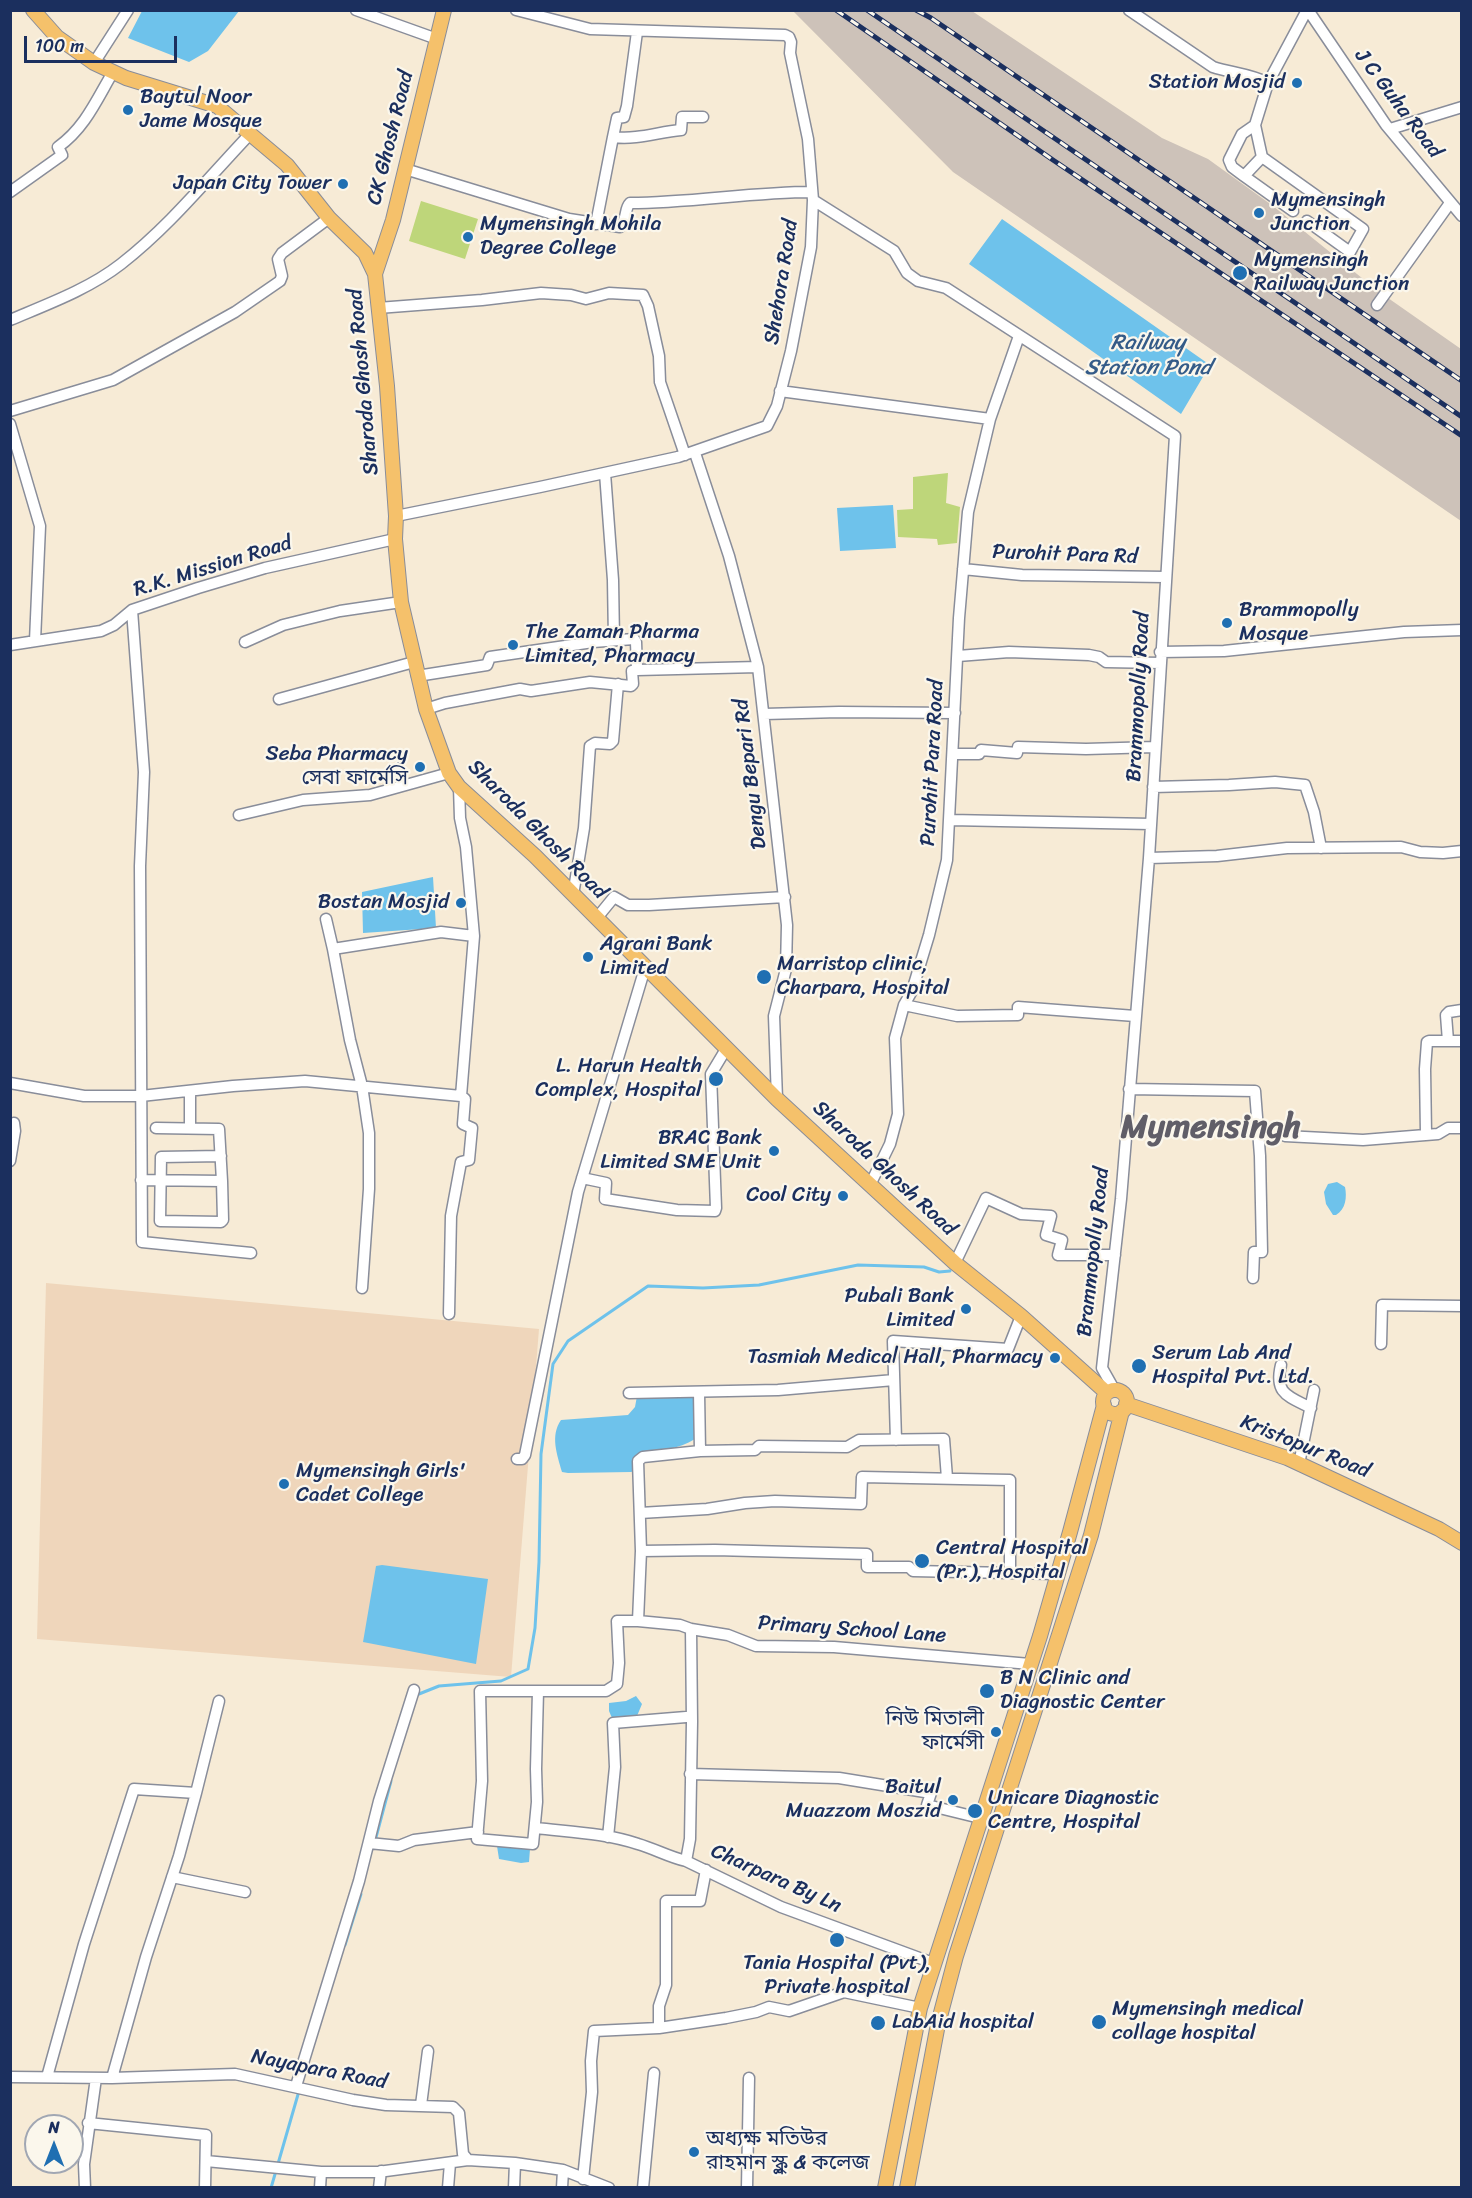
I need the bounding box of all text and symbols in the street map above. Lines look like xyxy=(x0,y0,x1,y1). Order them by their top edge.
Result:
scale bar xyxy=(27,24,180,62)
text: 100 m xyxy=(35,30,84,62)
street label: J C Guha Road xyxy=(1349,44,1447,164)
street label: CK Ghosh Road xyxy=(362,68,420,208)
place label: Station Mosjid xyxy=(1149,70,1285,96)
marker: Station Mosjid xyxy=(1290,76,1304,90)
place label: Baytul Noor Jame Mosque xyxy=(140,85,262,135)
marker: Baytul Noor Jame Mosque xyxy=(121,103,135,117)
place label: Japan City Tower xyxy=(173,171,331,197)
marker: Japan City Tower xyxy=(336,177,350,191)
place label: Mymensingh Junction xyxy=(1271,188,1386,238)
marker: Mymensingh Junction xyxy=(1252,206,1266,220)
place label: Mymensingh Mohila Degree College xyxy=(480,212,661,262)
street label: Shehora Road xyxy=(760,218,804,346)
marker: Mymensingh Mohila Degree College xyxy=(461,230,475,244)
place label: Mymensingh Railway Junction xyxy=(1254,248,1409,298)
marker: Mymensingh Railway Junction xyxy=(1231,264,1249,282)
street label: Sharoda Ghosh Road xyxy=(343,288,385,476)
water label: Railway Station Pond xyxy=(1085,330,1211,382)
street label: R.K. Mission Road xyxy=(131,531,295,603)
street label: Purohit Para Rd xyxy=(992,540,1138,570)
place label: Brammopolly Mosque xyxy=(1239,598,1359,648)
street label: Brammopolly Road xyxy=(1122,611,1156,783)
marker: Brammopolly Mosque xyxy=(1220,616,1234,630)
place label: The Zaman Pharma Limited, Pharmacy xyxy=(525,620,699,670)
marker: The Zaman Pharma Limited, Pharmacy xyxy=(506,638,520,652)
street label: Purohit Para Road xyxy=(916,679,950,847)
street label: Dengu Bepari Rd xyxy=(729,697,773,851)
place label: Seba Pharmacy সেবা ফার্মেসি xyxy=(266,742,408,792)
street label: Sharoda Ghosh Road xyxy=(462,755,612,905)
marker: Seba Pharmacy সেবা ফার্মেসি xyxy=(413,760,427,774)
place label: Bostan Mosjid xyxy=(318,890,449,916)
marker: Bostan Mosjid xyxy=(454,896,468,910)
place label: Agrani Bank Limited xyxy=(600,932,712,982)
marker: Agrani Bank Limited xyxy=(581,950,595,964)
place label: Marristop clinic, Charpara, Hospital xyxy=(777,952,949,1002)
marker: Marristop clinic, Charpara, Hospital xyxy=(755,968,773,986)
place label: L. Harun Health Complex, Hospital xyxy=(535,1054,702,1104)
marker: L. Harun Health Complex, Hospital xyxy=(707,1070,725,1088)
street label: Sharoda Ghosh Road xyxy=(807,1096,961,1242)
district label: Mymensingh xyxy=(1121,1109,1301,1149)
place label: BRAC Bank Limited SME Unit xyxy=(600,1126,762,1176)
marker: BRAC Bank Limited SME Unit xyxy=(767,1144,781,1158)
street label: Brammopolly Road xyxy=(1073,1166,1115,1338)
place label: Cool City xyxy=(746,1183,831,1209)
marker: Cool City xyxy=(836,1189,850,1203)
place label: Pubali Bank Limited xyxy=(844,1284,954,1334)
marker: Pubali Bank Limited xyxy=(959,1302,973,1316)
place label: Serum Lab And Hospital Pvt. Ltd. xyxy=(1152,1341,1314,1391)
place label: Tasmiah Medical Hall, Pharmacy xyxy=(747,1345,1043,1371)
marker: Tasmiah Medical Hall, Pharmacy xyxy=(1048,1351,1062,1365)
marker: Serum Lab And Hospital Pvt. Ltd. xyxy=(1130,1357,1148,1375)
street label: Kristopur Road xyxy=(1237,1410,1373,1484)
place label: Mymensingh Girls' Cadet College xyxy=(296,1459,466,1509)
marker: Mymensingh Girls' Cadet College xyxy=(277,1477,291,1491)
place label: Central Hospital (Pr.), Hospital xyxy=(936,1536,1088,1586)
marker: Central Hospital (Pr.), Hospital xyxy=(913,1552,931,1570)
street label: Primary School Lane xyxy=(757,1611,947,1649)
place label: B N Clinic and Diagnostic Center xyxy=(1000,1666,1165,1716)
marker: B N Clinic and Diagnostic Center xyxy=(978,1682,996,1700)
place label: নিউ মিতালী ফার্মেসী xyxy=(886,1707,984,1757)
marker: নিউ মিতালী ফার্মেসী xyxy=(989,1725,1003,1739)
place label: Baitul Muazzom Moszid xyxy=(786,1775,941,1825)
place label: Unicare Diagnostic Centre, Hospital xyxy=(988,1786,1160,1836)
marker: Baitul Muazzom Moszid xyxy=(946,1793,960,1807)
marker: Unicare Diagnostic Centre, Hospital xyxy=(966,1802,984,1820)
street label: Charpara By Ln xyxy=(707,1839,845,1919)
marker: Tania Hospital (Pvt), Private hospital xyxy=(828,1931,846,1949)
place label: Tania Hospital (Pvt), Private hospital xyxy=(743,1951,931,2001)
place label: Mymensingh medical collage hospital xyxy=(1112,1997,1303,2047)
place label: LabAid hospital xyxy=(892,2010,1034,2036)
marker: Mymensingh medical collage hospital xyxy=(1090,2013,1108,2031)
marker: LabAid hospital xyxy=(869,2014,887,2032)
street label: Nayapara Road xyxy=(249,2044,389,2096)
text: N xyxy=(48,2113,60,2142)
north arrow xyxy=(24,2114,84,2174)
place label: অধ্যক্ষ মতিউর রাহমান স্কুল & কলেজ xyxy=(706,2127,870,2177)
marker: অধ্যক্ষ মতিউর রাহমান স্কুল & কলেজ xyxy=(687,2145,701,2159)

